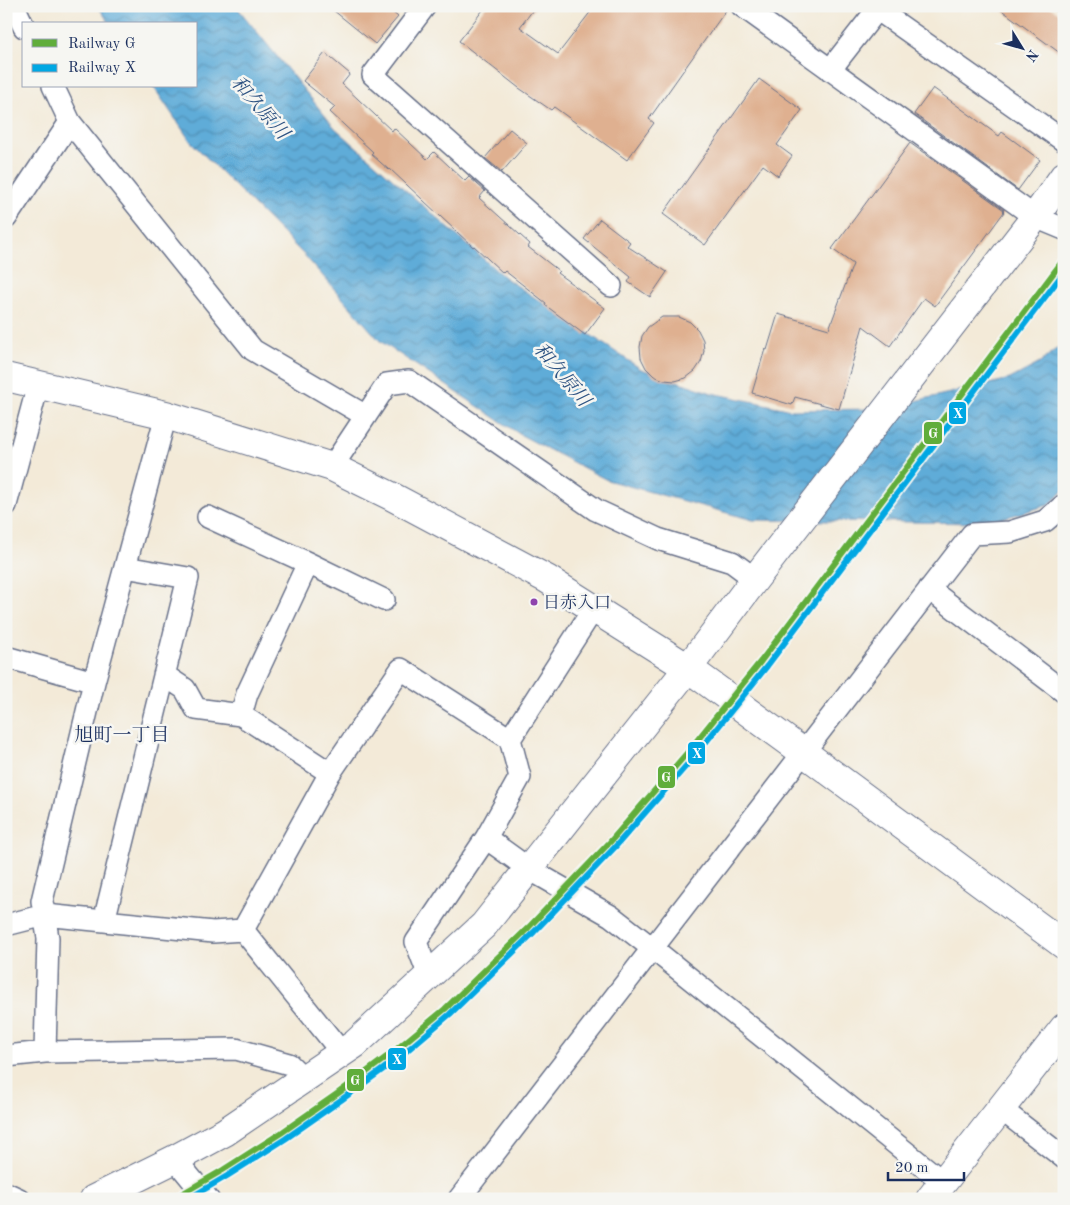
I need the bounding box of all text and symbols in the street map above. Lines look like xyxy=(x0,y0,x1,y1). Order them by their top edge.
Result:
legend xyxy=(22,22,198,88)
north arrow xyxy=(998,22,1048,72)
text: Railway G xyxy=(68,37,136,52)
text: N xyxy=(1023,47,1040,64)
text: Railway X xyxy=(68,61,136,76)
water label: 和久原川 xyxy=(227,72,294,145)
water label: 和久原川 xyxy=(529,339,596,412)
line badge: X xyxy=(948,401,967,425)
text: X xyxy=(953,407,964,421)
line badge: G xyxy=(923,421,943,445)
text: G xyxy=(928,427,938,441)
place label: 日赤入口 xyxy=(543,593,611,612)
marker: 日赤入口 xyxy=(529,597,539,607)
district label: 旭町一丁目 xyxy=(74,725,170,746)
line badge: X xyxy=(687,741,706,765)
text: X xyxy=(692,747,703,761)
line badge: G xyxy=(657,765,676,789)
text: G xyxy=(661,771,671,785)
line badge: X xyxy=(387,1047,407,1071)
text: X xyxy=(392,1053,403,1067)
line badge: G xyxy=(346,1068,365,1092)
text: G xyxy=(350,1074,360,1088)
scale bar xyxy=(888,1150,964,1182)
text: 20 m xyxy=(895,1161,929,1176)

